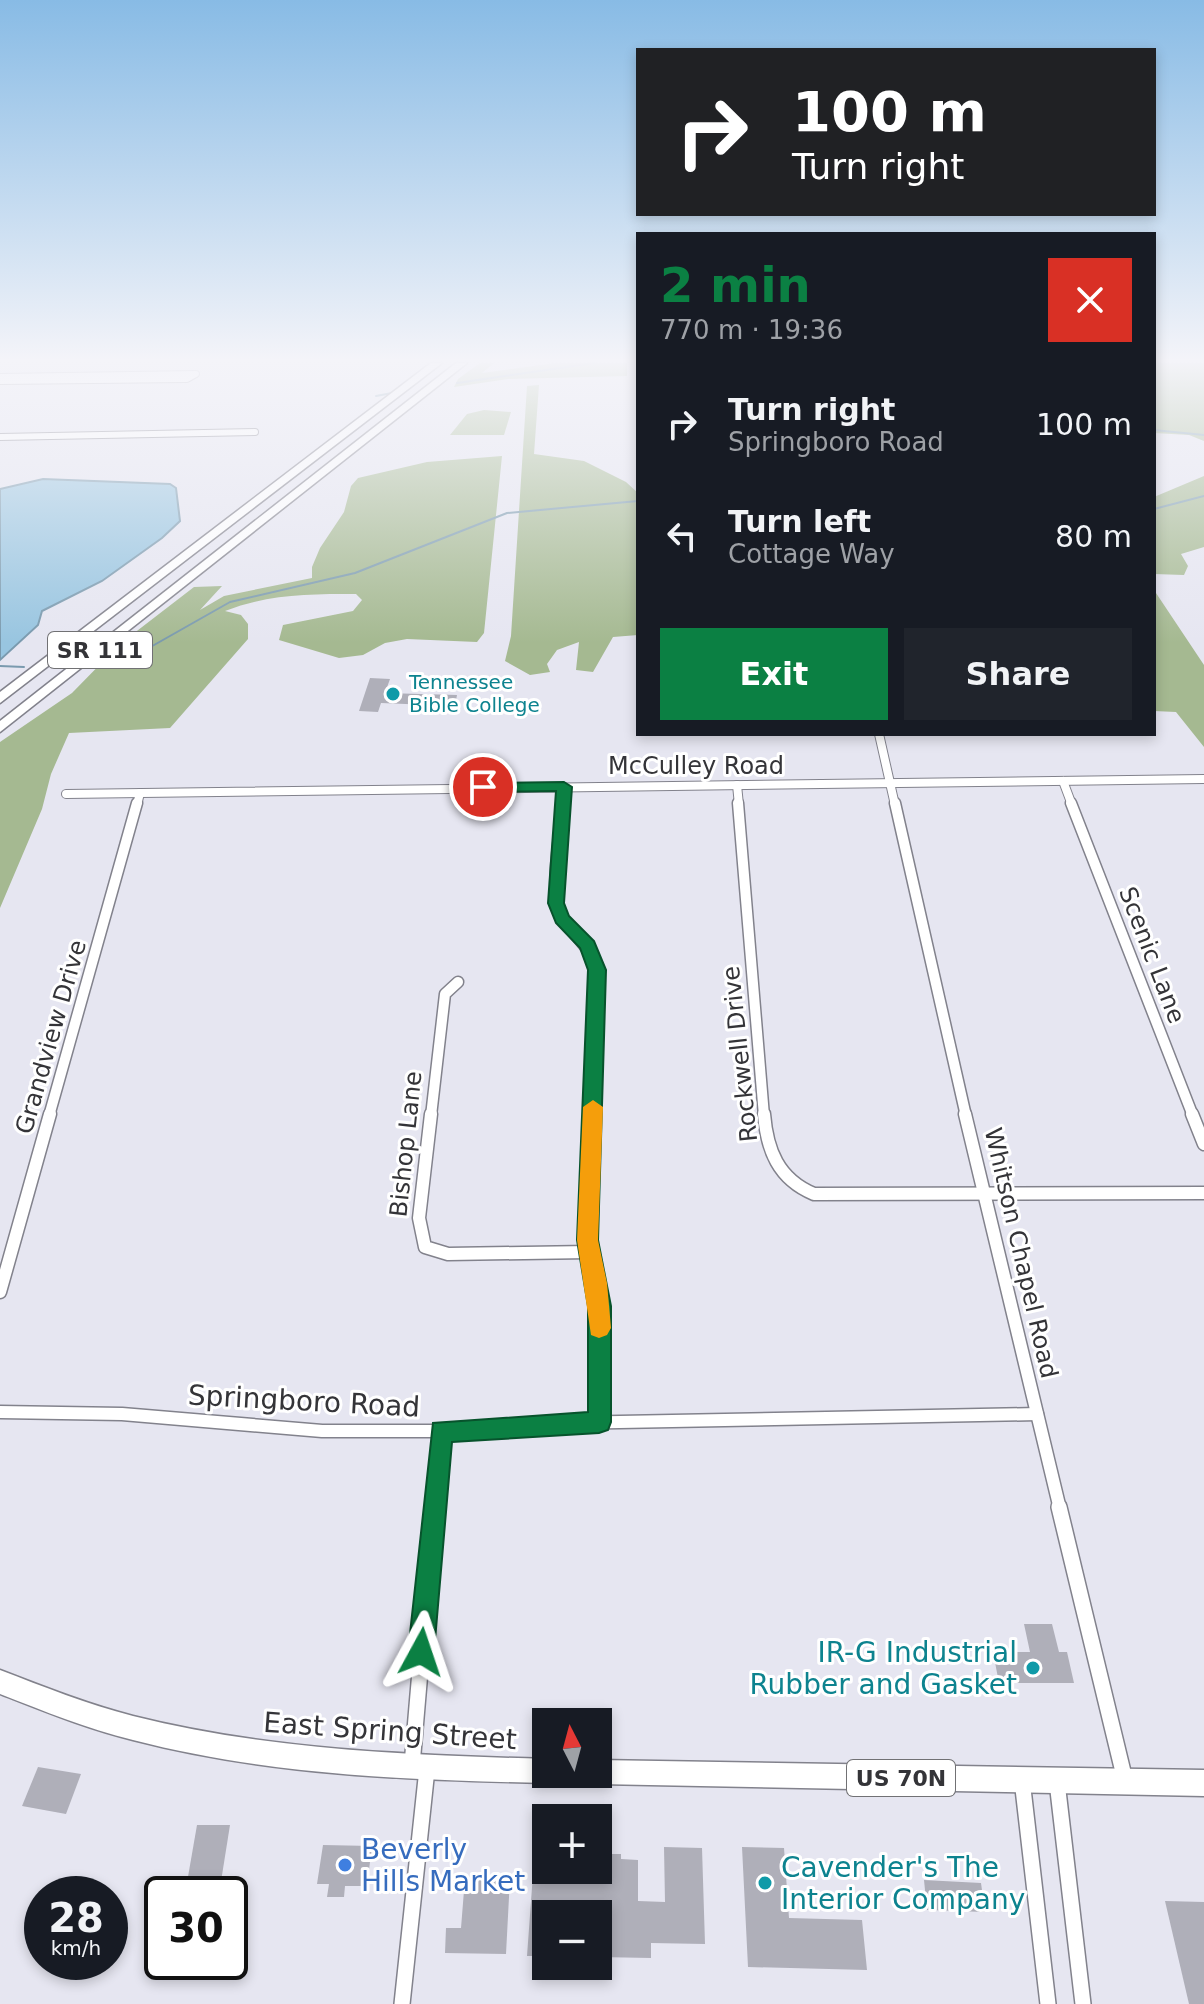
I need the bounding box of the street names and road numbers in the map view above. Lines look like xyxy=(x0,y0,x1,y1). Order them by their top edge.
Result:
road number: SR 111 xyxy=(48,632,152,668)
street label: McCulley Road xyxy=(608,752,784,780)
street label: Scenic Lane xyxy=(1113,883,1191,1027)
street label: Grandview Drive xyxy=(10,937,92,1137)
street label: Rockwell Drive xyxy=(717,965,763,1143)
street label: Bishop Lane xyxy=(384,1070,428,1218)
street label: Whitson Chapel Road xyxy=(979,1125,1063,1381)
street label: Springboro Road xyxy=(187,1378,421,1424)
street label: East Spring Street xyxy=(262,1706,518,1756)
road number: US 70N xyxy=(847,1760,955,1796)

